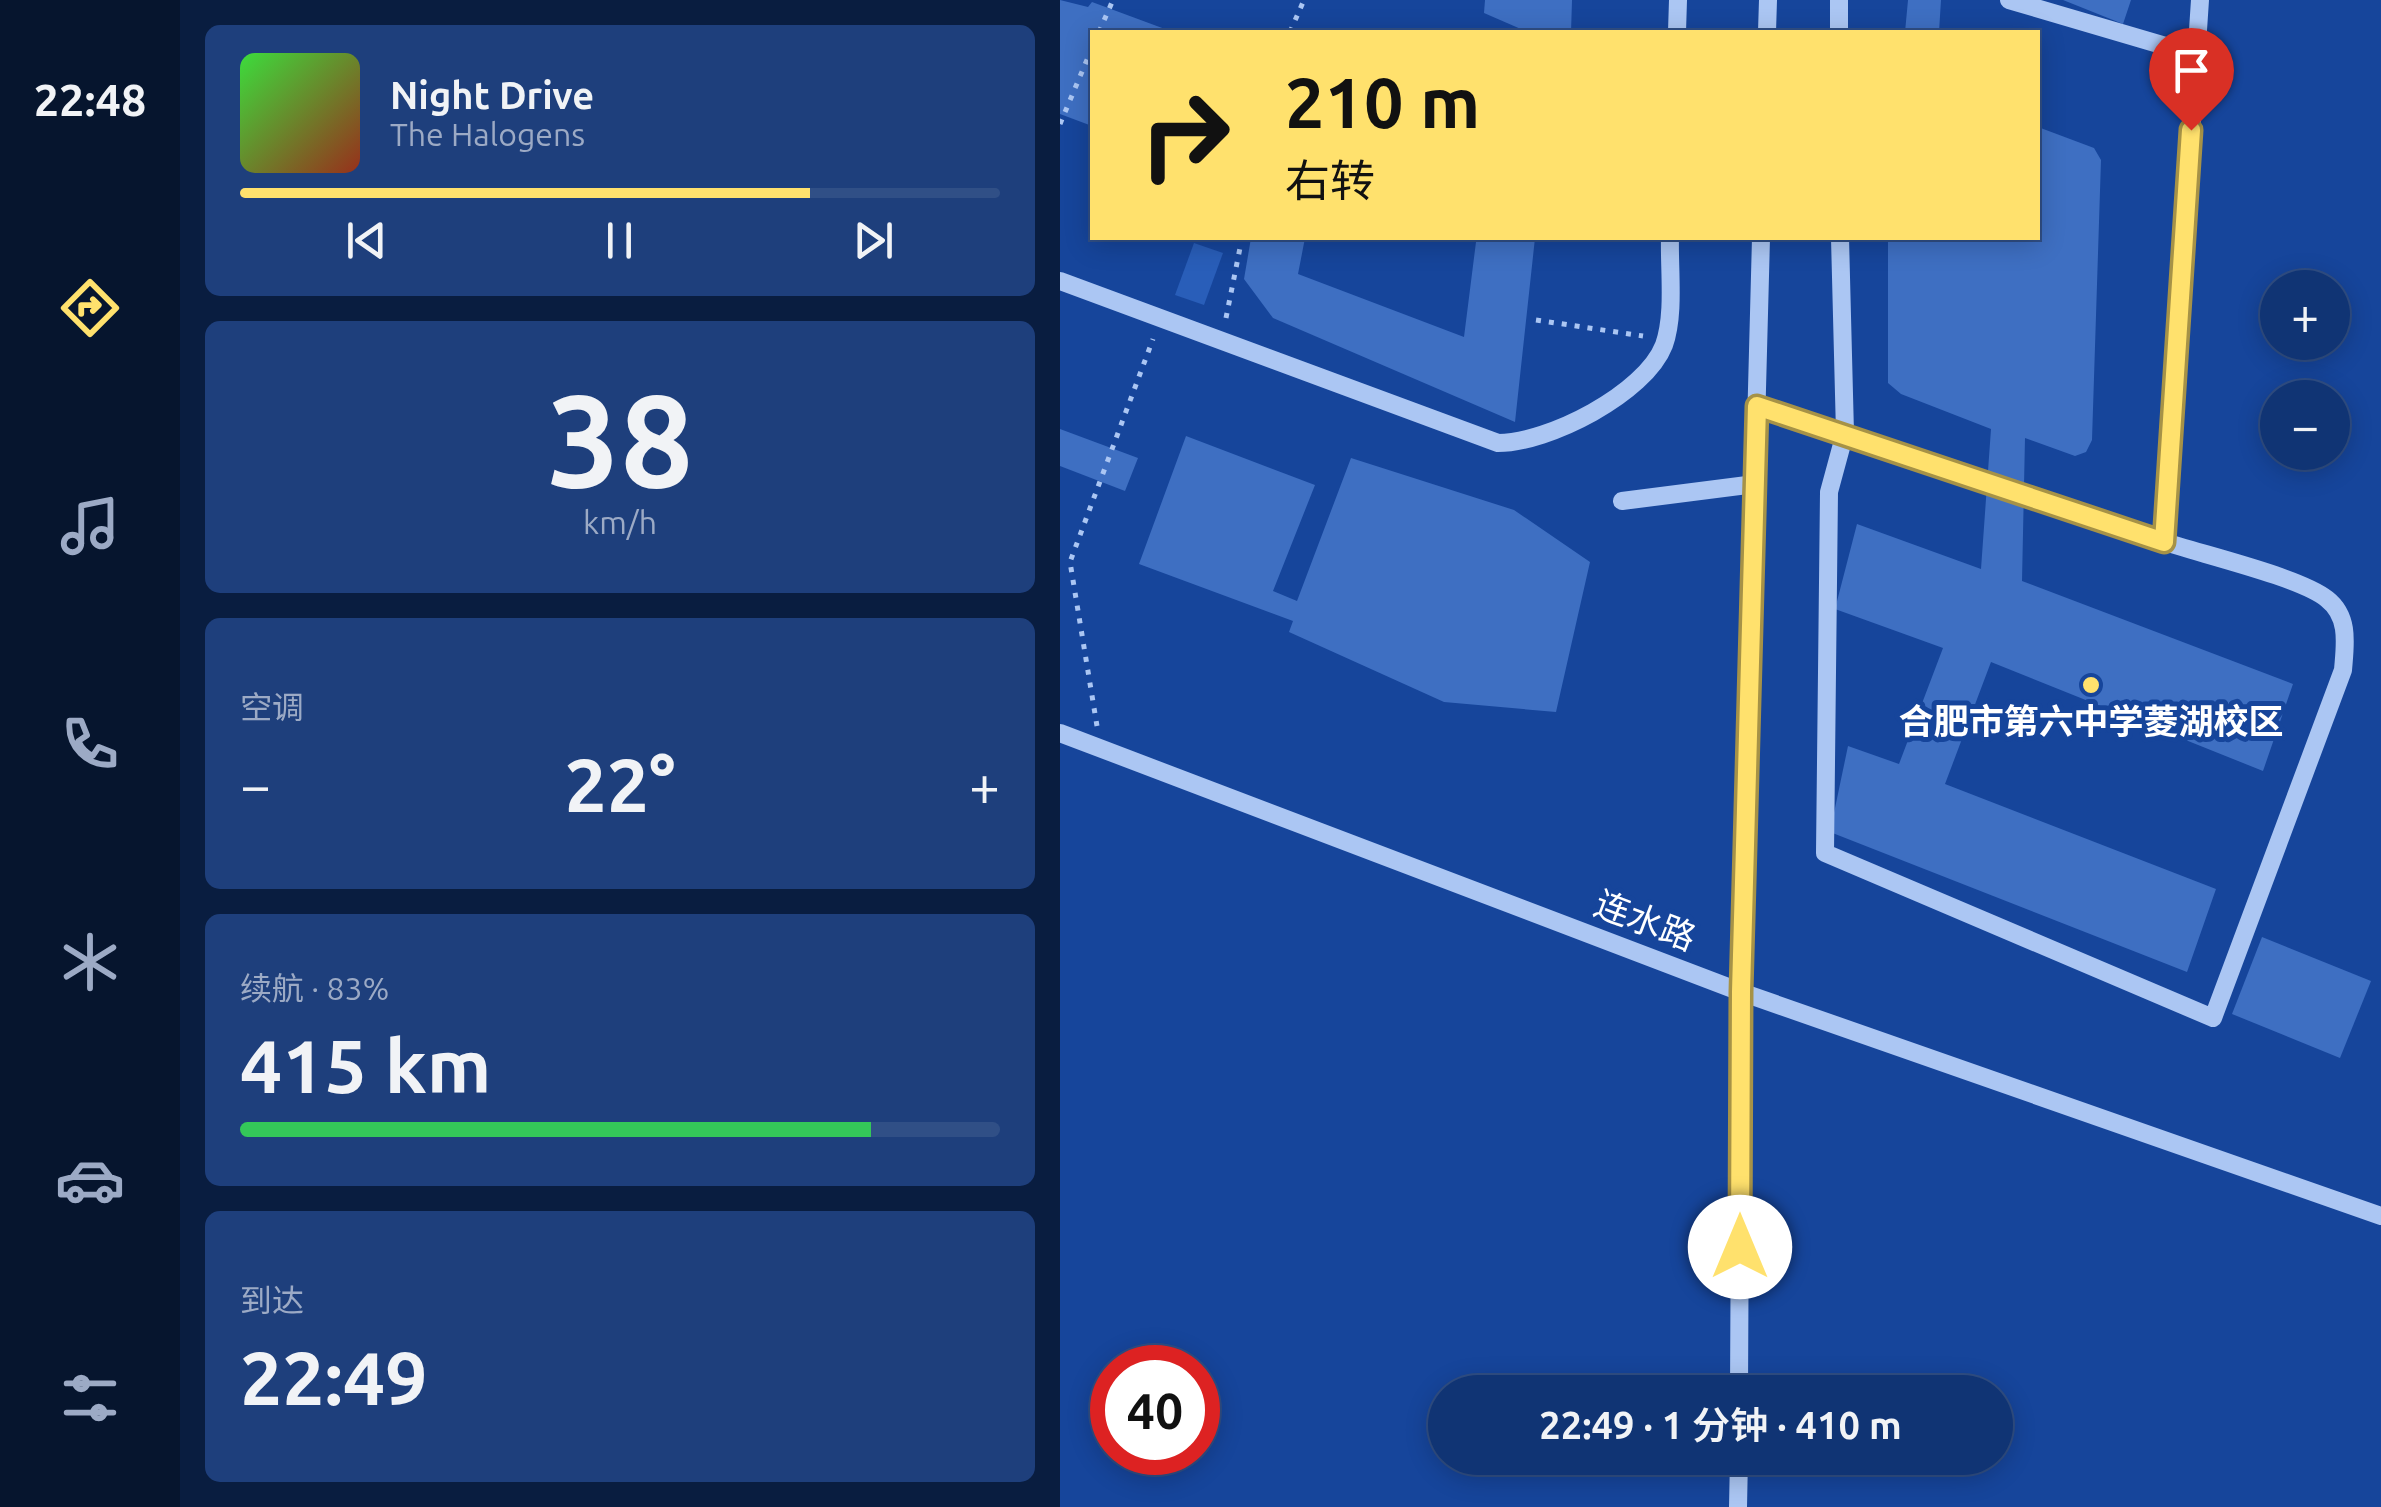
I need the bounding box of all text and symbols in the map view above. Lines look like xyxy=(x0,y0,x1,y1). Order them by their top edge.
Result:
pin xyxy=(2149,28,2234,131)
icon: arrive xyxy=(2164,43,2219,98)
text: 210 m xyxy=(1285,63,1480,141)
icon: right xyxy=(1120,70,1250,200)
text: 22:48 xyxy=(34,74,146,125)
text: Night Drive xyxy=(390,74,594,116)
text: The Halogens xyxy=(390,116,585,152)
text: 右转 xyxy=(1285,155,1375,206)
icon: previous xyxy=(339,213,394,268)
icon: pause xyxy=(592,213,647,268)
icon: next xyxy=(846,213,901,268)
map controls xyxy=(2260,270,2350,470)
button: + xyxy=(2260,270,2350,360)
icon: directions xyxy=(55,273,125,343)
text: 38 xyxy=(547,366,693,512)
button: − xyxy=(2260,380,2350,470)
icon: music xyxy=(55,491,125,561)
text: km/h xyxy=(583,504,657,540)
marker: 合肥市第六中学菱湖校区 xyxy=(2080,674,2102,696)
text: 空调 xyxy=(240,689,304,725)
place label: 合肥市第六中学菱湖校区 xyxy=(1898,701,2284,741)
icon: phone xyxy=(55,709,125,779)
text: 22° xyxy=(564,742,676,826)
text: − xyxy=(240,754,271,815)
text: + xyxy=(969,754,1000,815)
street label: 连水路 xyxy=(1589,883,1702,958)
icon: climate xyxy=(55,927,125,997)
text: 续航 · 83% xyxy=(240,970,390,1006)
text: 415 km xyxy=(240,1023,491,1107)
icon: car xyxy=(55,1145,125,1215)
position arrow xyxy=(1688,1195,1792,1299)
text: 到达 xyxy=(240,1282,304,1318)
text: 22:49 xyxy=(240,1335,428,1419)
speed limit sign: 40 xyxy=(1090,1345,1220,1475)
icon: filters xyxy=(55,1363,125,1433)
text: 22:49 · 1 分钟 · 410 m xyxy=(1539,1404,1902,1446)

